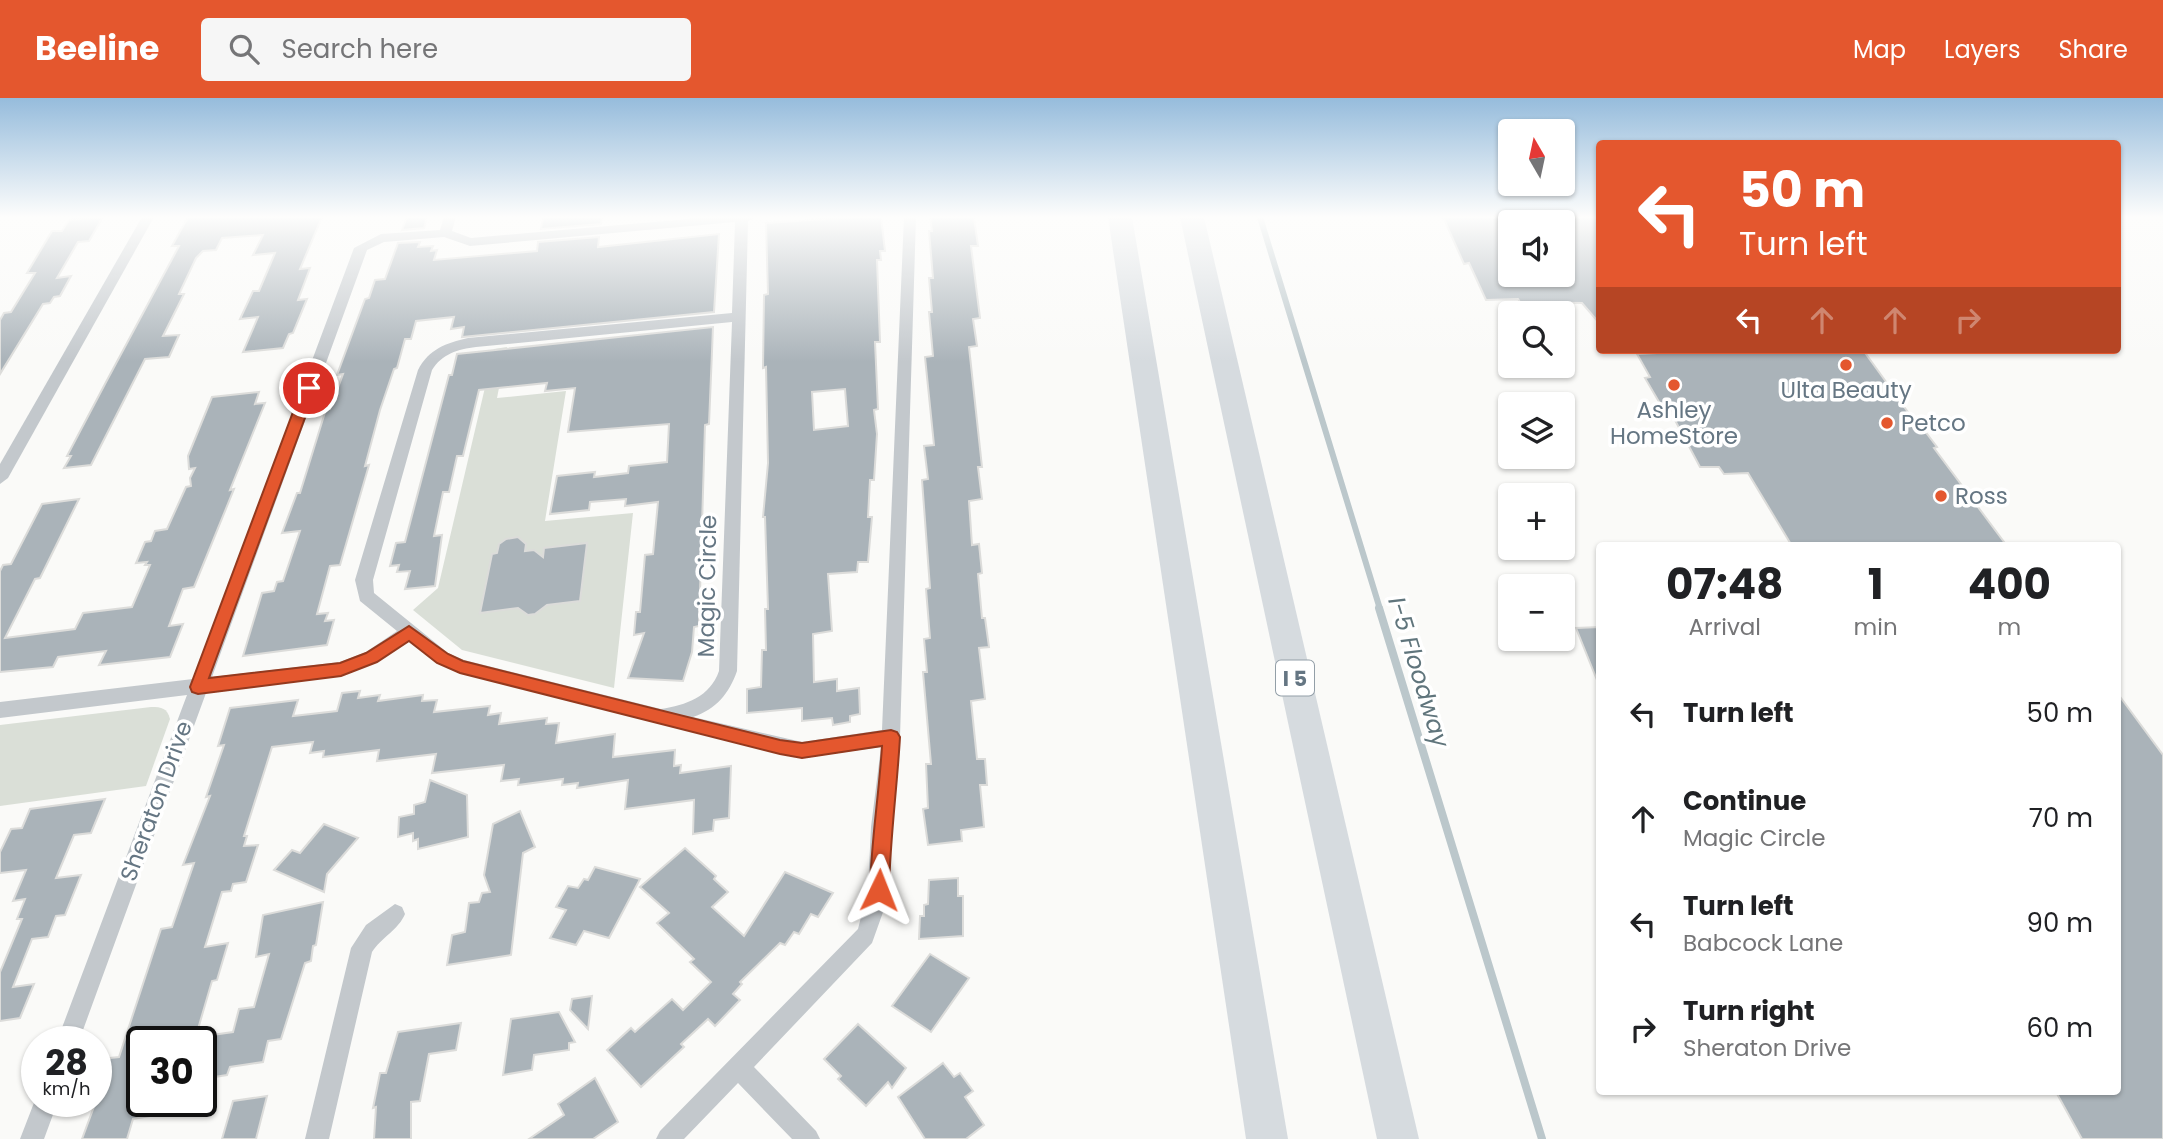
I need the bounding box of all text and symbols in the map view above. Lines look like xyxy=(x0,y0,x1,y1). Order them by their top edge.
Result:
search box xyxy=(201,18,691,81)
text: Beeline xyxy=(35,25,159,72)
icon: search xyxy=(225,30,263,68)
text: Search here xyxy=(281,31,438,67)
text: Map xyxy=(1853,33,1906,66)
text: Layers xyxy=(1944,33,2020,66)
text: Share xyxy=(2058,33,2128,66)
north arrow xyxy=(1498,119,1575,196)
map controls xyxy=(1498,119,1575,651)
text: 50 m xyxy=(1739,156,1865,224)
icon: left xyxy=(1624,168,1715,259)
button: sound xyxy=(1498,210,1575,287)
text: Turn left xyxy=(1739,221,1868,266)
button: search xyxy=(1498,301,1575,378)
icon: left xyxy=(1730,301,1768,339)
icon: ahead xyxy=(1803,301,1841,339)
icon: ahead xyxy=(1876,301,1914,339)
icon: right xyxy=(1949,301,1987,339)
marker: Ulta Beauty xyxy=(1838,357,1854,373)
pin xyxy=(279,358,339,418)
icon: arrive xyxy=(290,369,328,407)
place label: Ulta Beauty xyxy=(1780,374,1912,406)
marker: Ashley HomeStore xyxy=(1666,377,1682,393)
button: layers xyxy=(1498,392,1575,469)
place label: Ashley HomeStore xyxy=(1610,394,1738,452)
place label: Petco xyxy=(1901,407,1966,439)
marker: Petco xyxy=(1879,415,1895,431)
place label: Ross xyxy=(1955,480,2008,512)
button: + xyxy=(1498,483,1575,560)
marker: Ross xyxy=(1933,488,1949,504)
street label: Magic Circle xyxy=(690,514,724,658)
text: 07:48 xyxy=(1666,555,1784,614)
text: 1 xyxy=(1868,555,1884,614)
text: 400 xyxy=(1968,555,2051,614)
button: − xyxy=(1498,574,1575,651)
water label: I-5 Floodway xyxy=(1380,593,1458,753)
text: Arrival xyxy=(1689,611,1761,643)
text: min xyxy=(1854,611,1898,643)
text: m xyxy=(1997,611,2021,643)
road number: I 5 xyxy=(1276,660,1314,696)
icon: left xyxy=(1624,695,1662,733)
text: Turn left xyxy=(1683,695,1794,731)
text: 50 m xyxy=(2027,695,2093,731)
street label: Sheraton Drive xyxy=(112,716,200,886)
text: Continue xyxy=(1683,783,1806,819)
icon: ahead xyxy=(1624,800,1662,838)
text: 70 m xyxy=(2029,800,2093,836)
text: Magic Circle xyxy=(1683,822,1826,854)
position arrow xyxy=(842,853,916,927)
text: Turn left xyxy=(1683,888,1794,924)
icon: left xyxy=(1624,905,1662,943)
text: 90 m xyxy=(2027,905,2093,941)
text: Babcock Lane xyxy=(1683,927,1843,959)
text: Turn right xyxy=(1683,993,1815,1029)
icon: right xyxy=(1624,1010,1662,1048)
text: 60 m xyxy=(2026,1010,2093,1046)
speed limit sign: 30 xyxy=(126,1026,217,1117)
text: Sheraton Drive xyxy=(1683,1032,1851,1064)
text: 28 xyxy=(45,1038,88,1087)
text: km/h xyxy=(43,1076,90,1101)

